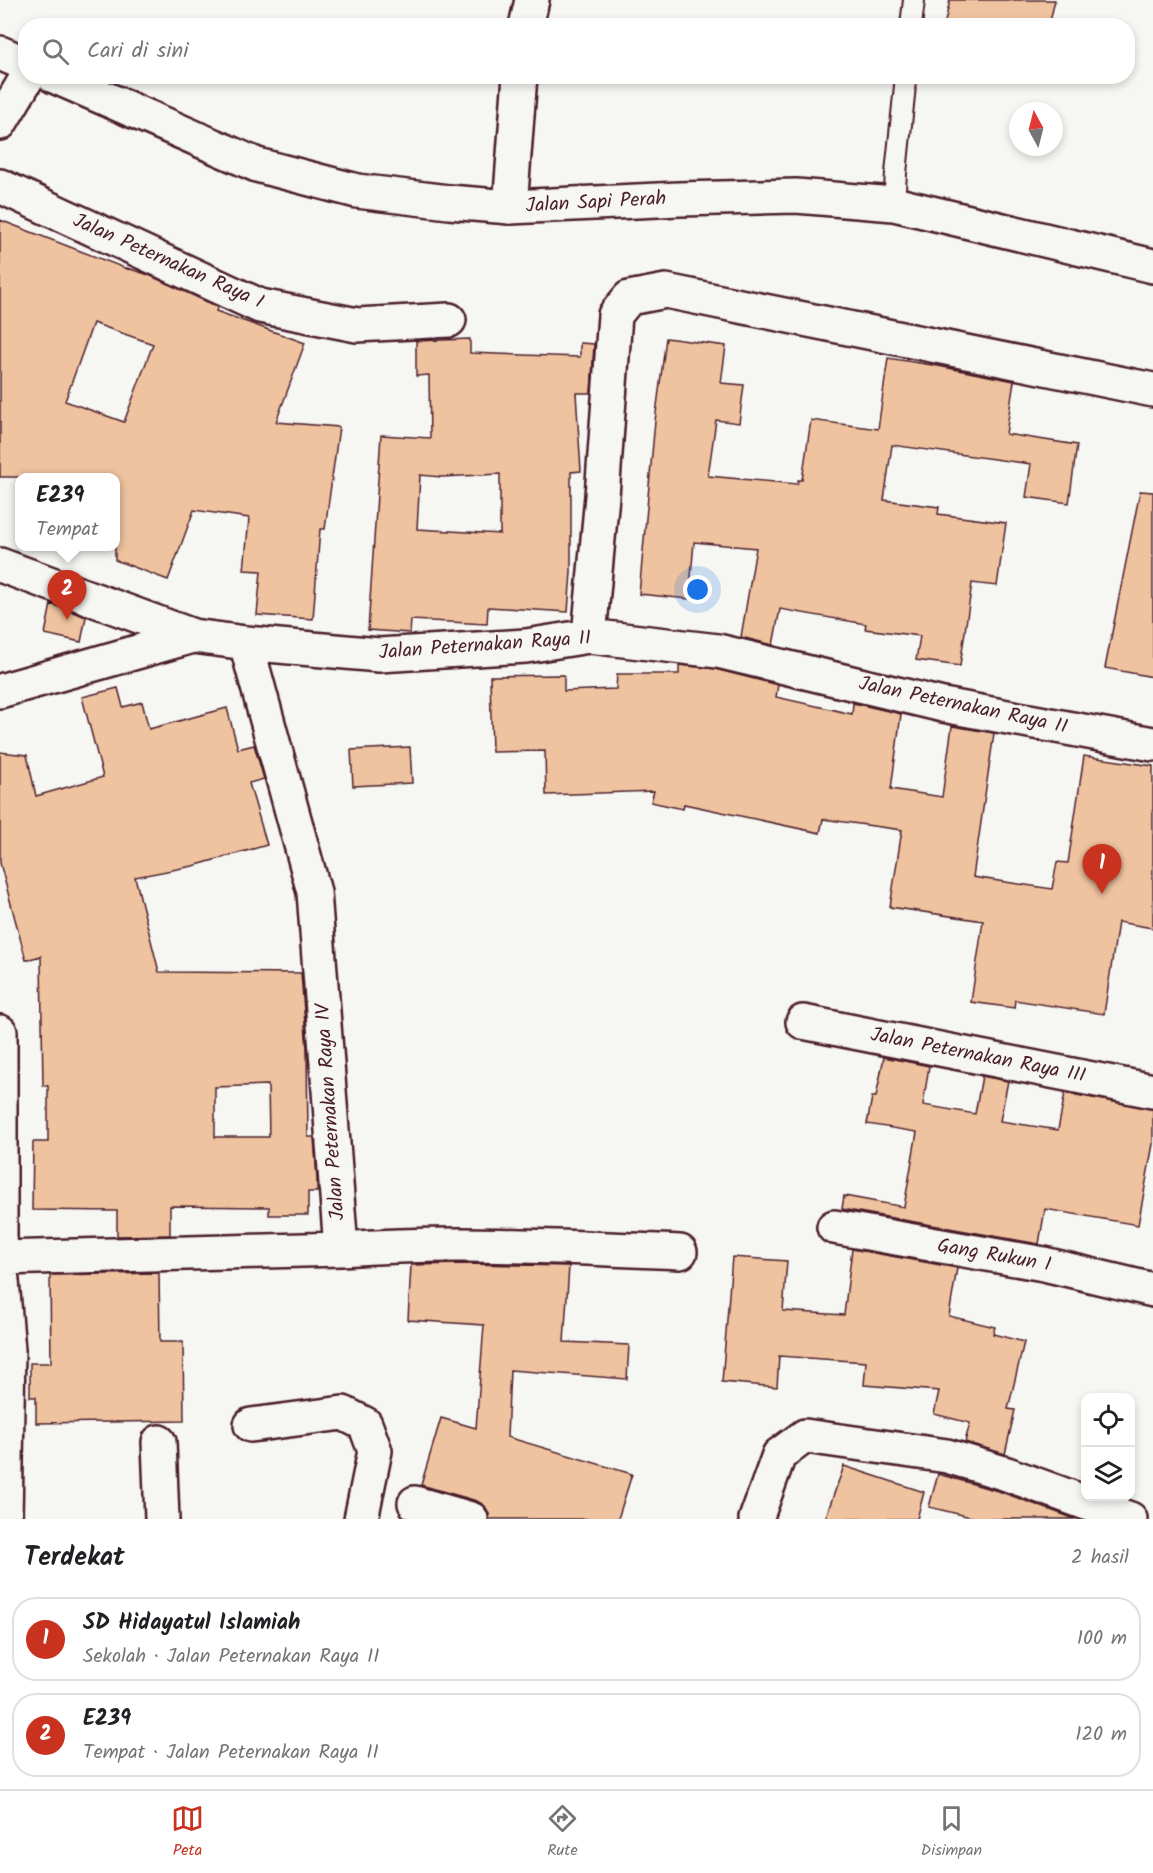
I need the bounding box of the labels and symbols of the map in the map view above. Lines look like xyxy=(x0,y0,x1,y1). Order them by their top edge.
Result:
north arrow xyxy=(1009,102,1063,156)
street label: Jalan Sapi Perah xyxy=(525,183,667,223)
street label: Jalan Peternakan Raya I xyxy=(67,205,269,319)
pin: 2 xyxy=(48,570,86,620)
your location xyxy=(683,575,712,604)
street label: Jalan Peternakan Raya II xyxy=(378,623,592,669)
street label: Jalan Peternakan Raya II xyxy=(856,668,1070,744)
pin: 1 xyxy=(1082,844,1122,894)
street label: Jalan Peternakan Raya IV xyxy=(307,1001,355,1221)
street label: Jalan Peternakan Raya III xyxy=(868,1019,1088,1093)
street label: Gang Rukun I xyxy=(935,1230,1053,1282)

